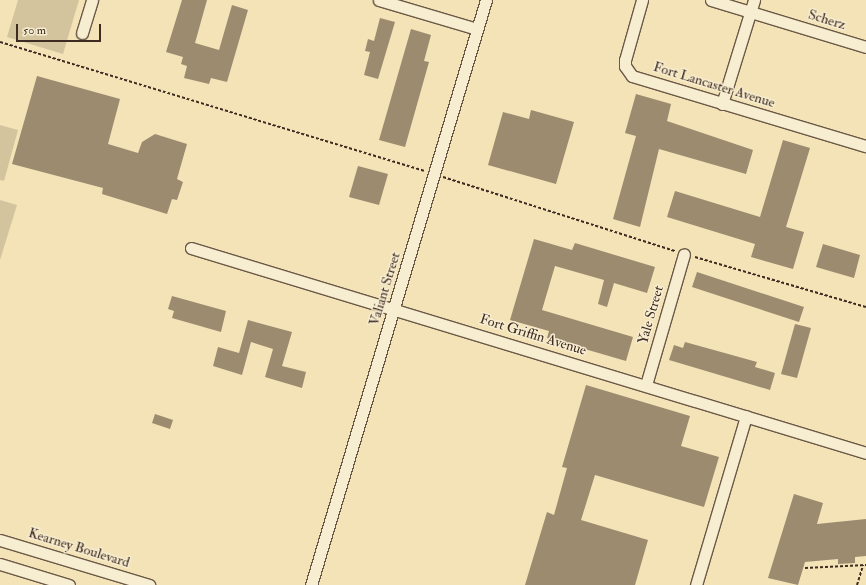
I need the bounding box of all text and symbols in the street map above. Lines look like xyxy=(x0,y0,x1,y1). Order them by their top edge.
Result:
street label: Scherz xyxy=(806,6,848,34)
scale bar xyxy=(18,16,103,42)
text: 50 m xyxy=(23,23,46,38)
street label: Fort Lancaster Avenue xyxy=(651,59,777,111)
street label: Valiant Street xyxy=(366,250,404,328)
street label: Yale Street xyxy=(635,284,667,346)
street label: Fort Griffin Avenue xyxy=(478,311,588,359)
street label: Kearney Boulevard xyxy=(26,525,132,571)

